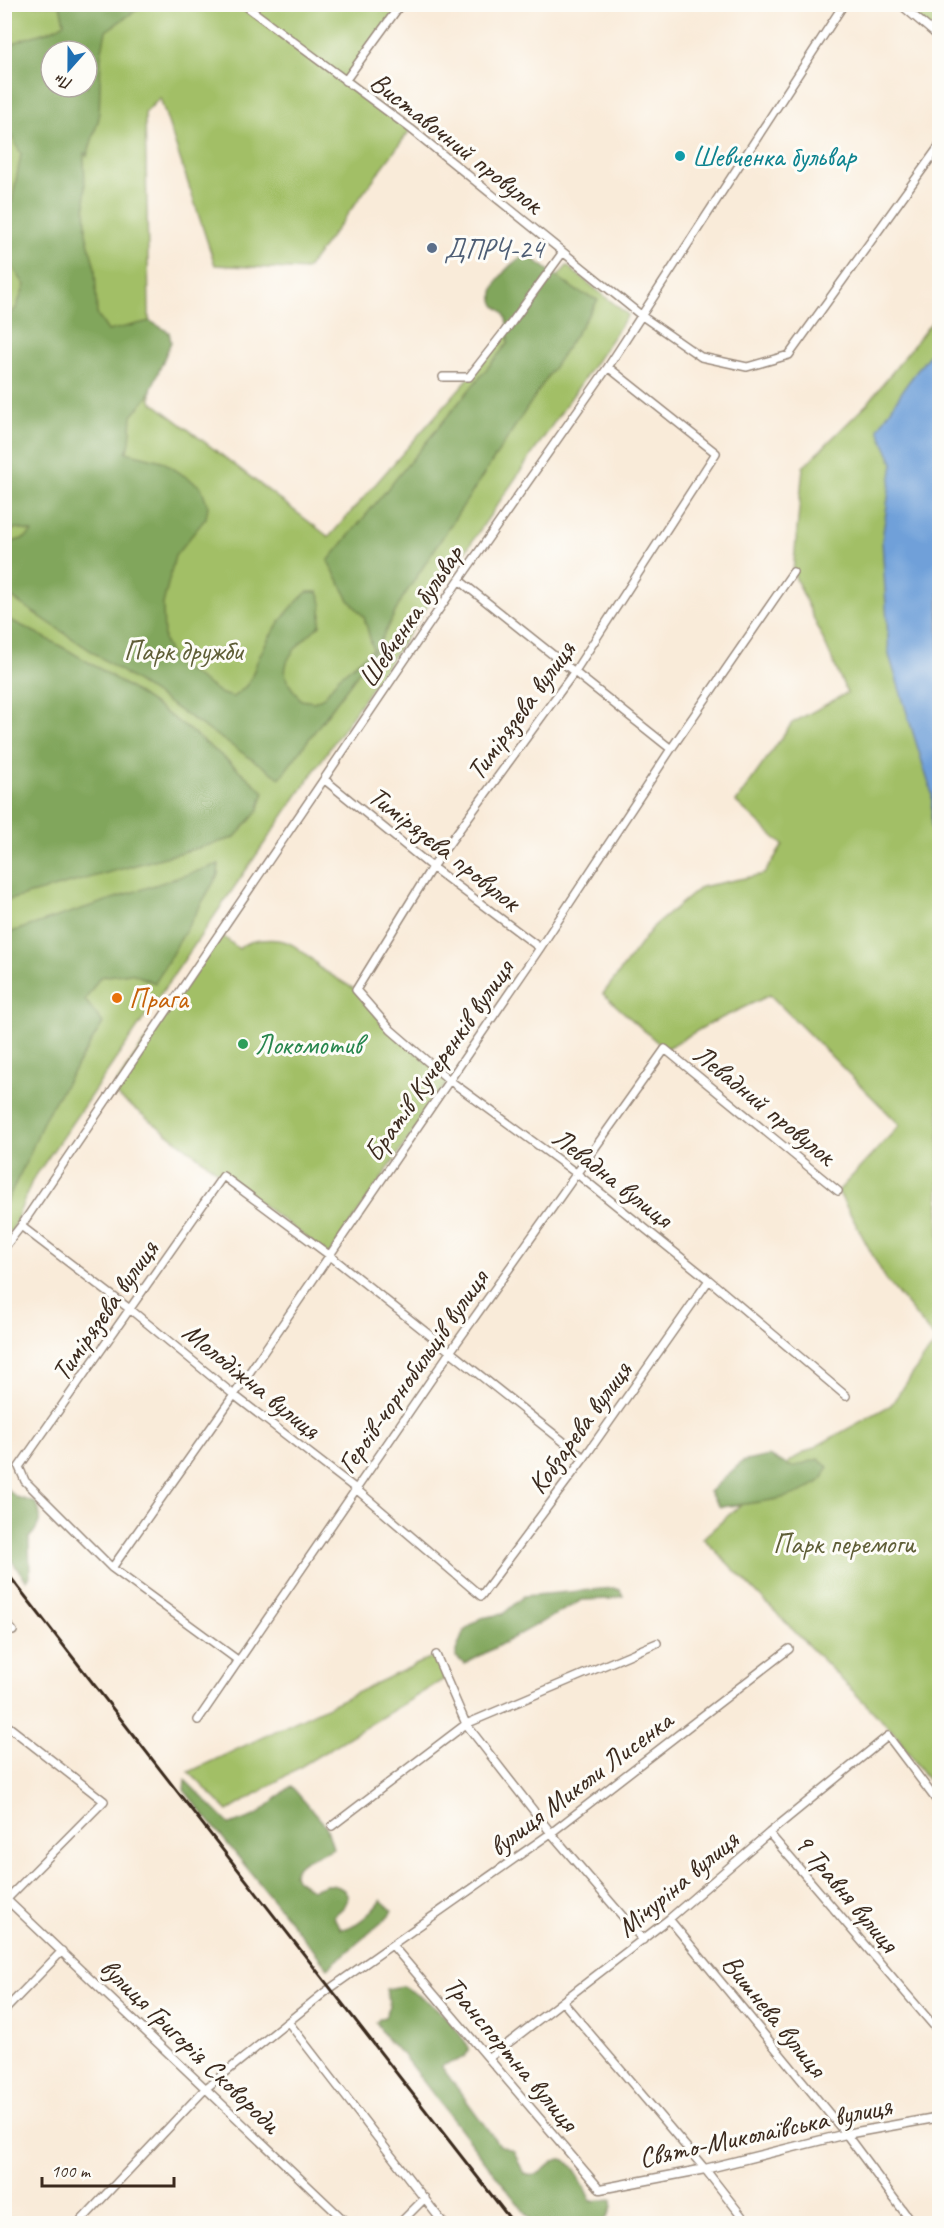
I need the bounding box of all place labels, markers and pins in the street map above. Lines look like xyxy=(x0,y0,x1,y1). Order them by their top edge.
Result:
place label: Шевченка бульвар xyxy=(692,139,858,174)
marker: Шевченка бульвар xyxy=(673,149,687,163)
place label: ДПРЧ-24 xyxy=(444,231,546,266)
marker: ДПРЧ-24 xyxy=(425,241,439,255)
place label: Прага xyxy=(129,981,190,1016)
marker: Прага xyxy=(110,991,124,1005)
place label: Локомотив xyxy=(255,1027,368,1062)
marker: Локомотив xyxy=(236,1037,250,1051)

